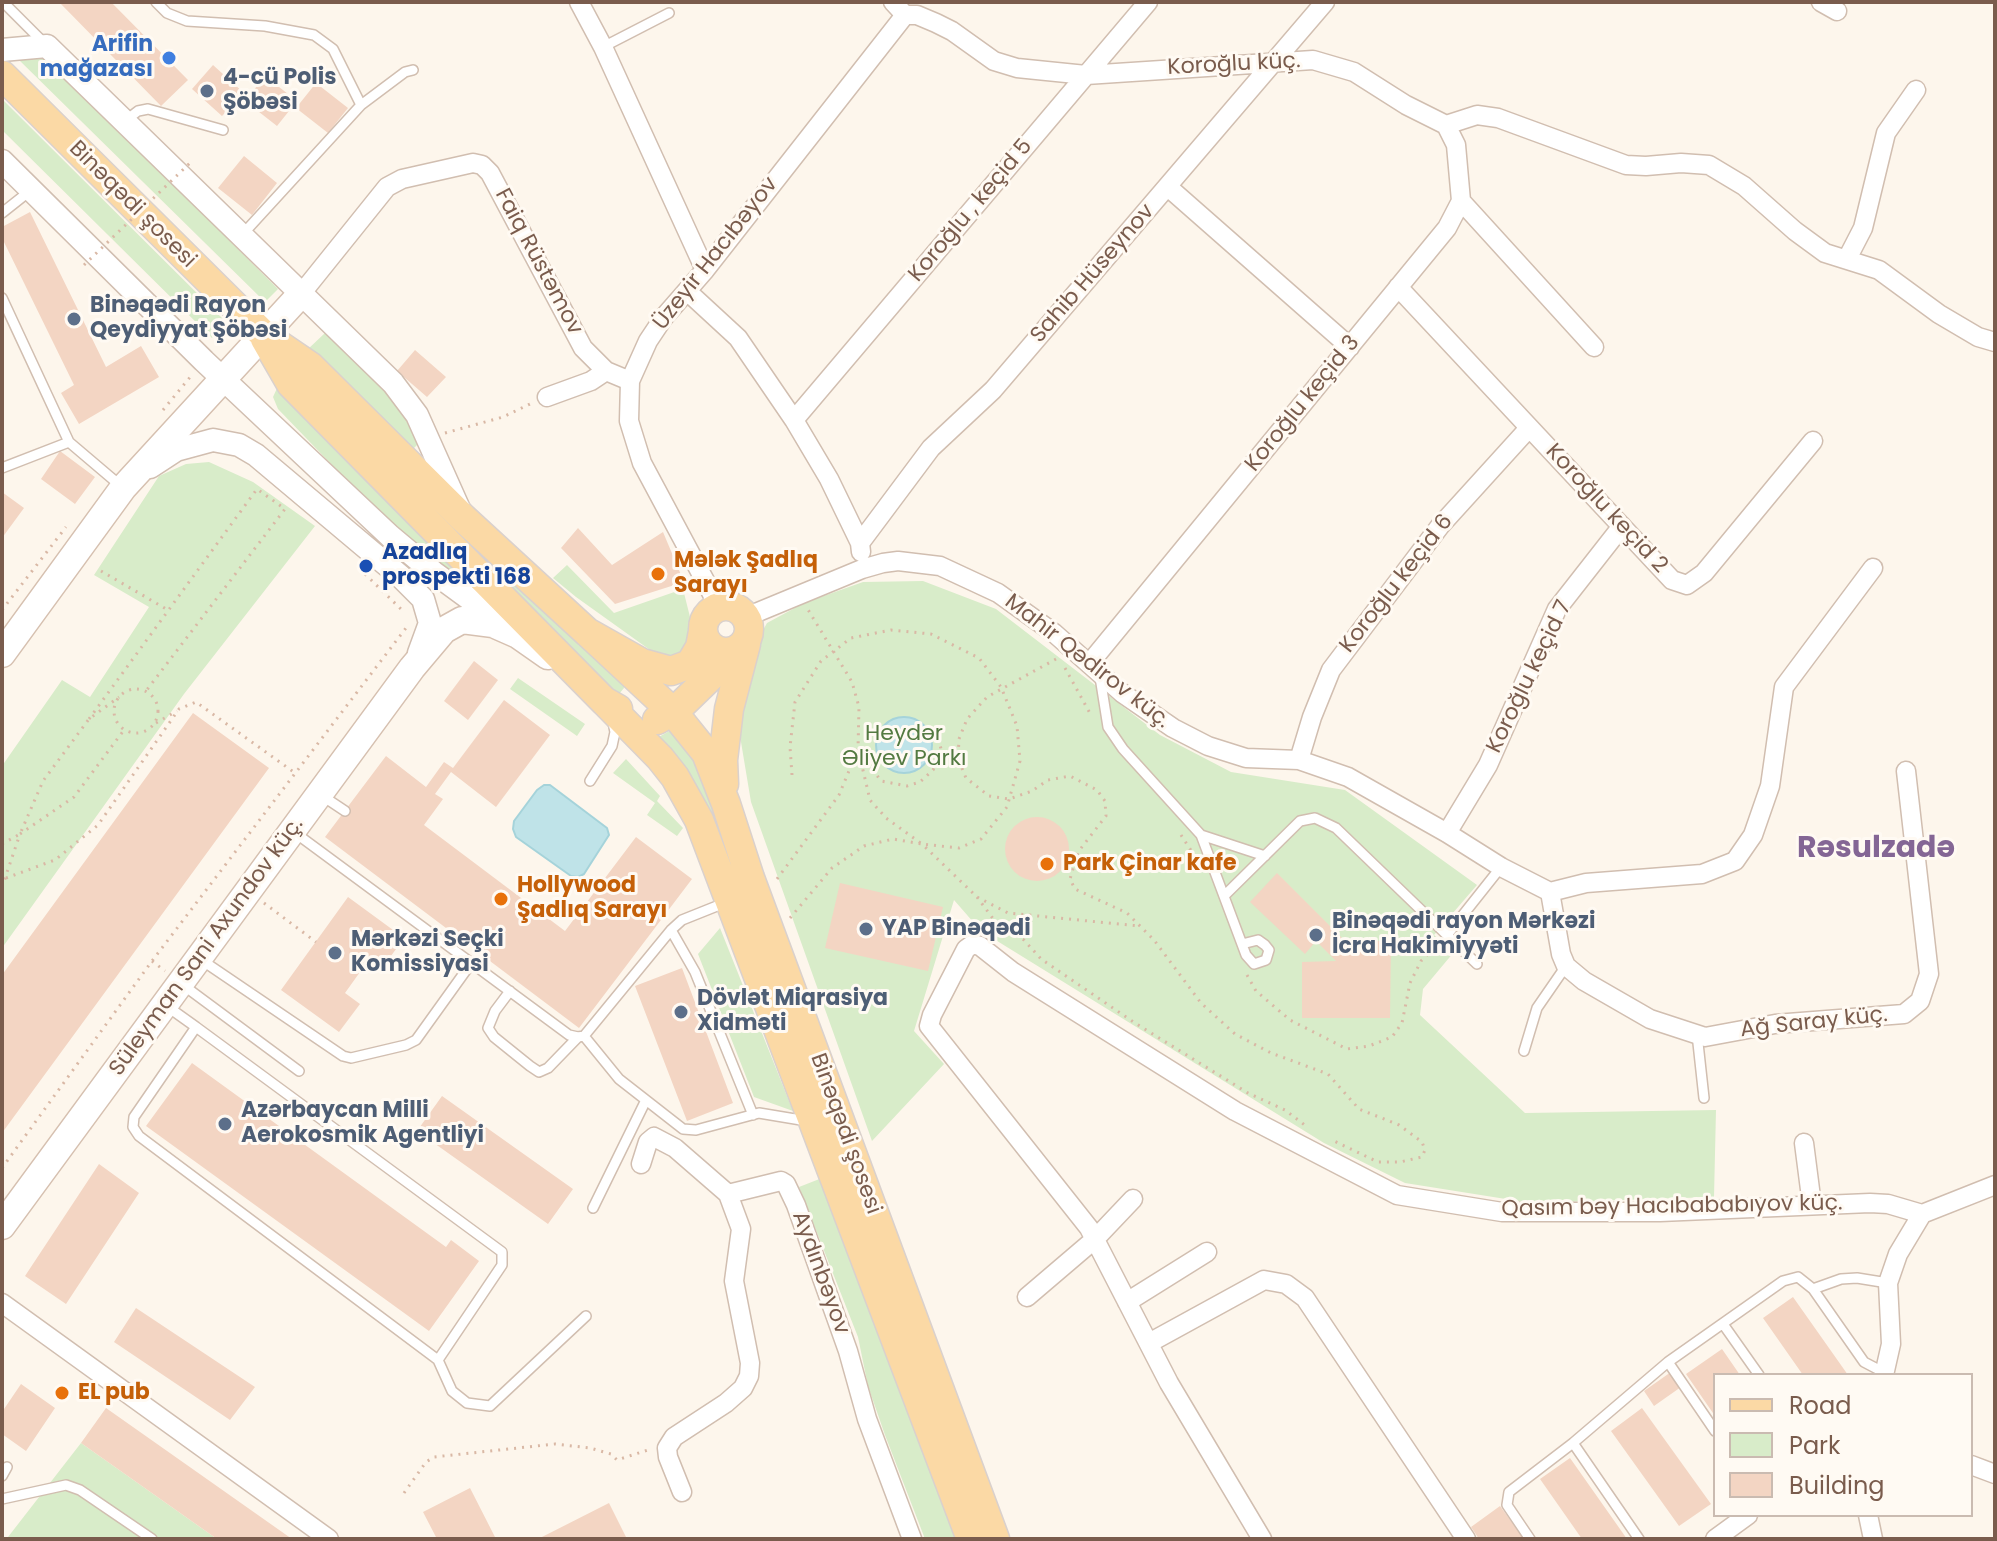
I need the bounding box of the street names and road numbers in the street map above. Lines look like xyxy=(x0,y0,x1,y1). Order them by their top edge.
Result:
street label: Koroğlu küç. xyxy=(1167,48,1301,82)
street label: Koroğlu , keçid 5 xyxy=(904,134,1038,288)
street label: Binəqədi şosesi xyxy=(63,136,201,274)
street label: Üzeyir Hacıbəyov xyxy=(648,172,784,336)
street label: Faiq Rüstəmov xyxy=(488,184,588,340)
street label: Sahib Hüseynov xyxy=(1026,199,1160,349)
street label: Koroğlu keçid 3 xyxy=(1240,331,1366,477)
street label: Koroğlu keçid 2 xyxy=(1539,439,1673,579)
street label: Koroğlu keçid 6 xyxy=(1335,510,1459,658)
street label: Mahir Qədirov küç. xyxy=(999,589,1175,735)
street label: Koroğlu keçid 7 xyxy=(1482,596,1578,758)
street label: Süleyman Sani Axundov küç. xyxy=(104,813,310,1081)
street label: Ağ Saray küç. xyxy=(1739,1002,1889,1044)
street label: Binəqədi şosesi xyxy=(804,1050,886,1218)
street label: Qasım bəy Hacıbababıyov küç. xyxy=(1501,1191,1843,1223)
street label: Aydınbəyov xyxy=(786,1208,854,1338)

